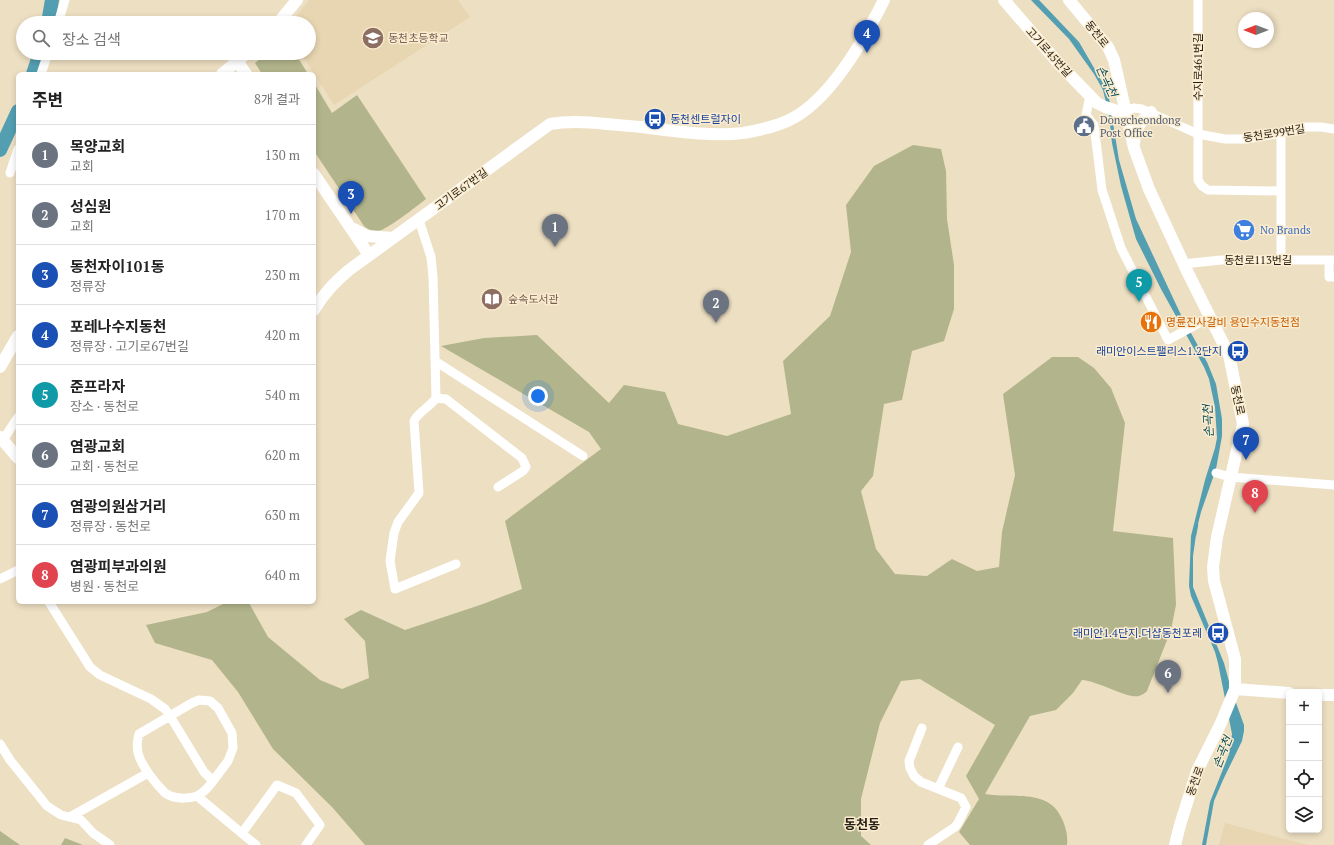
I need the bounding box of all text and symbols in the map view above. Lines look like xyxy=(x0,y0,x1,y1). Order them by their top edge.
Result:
north arrow xyxy=(1238,12,1274,48)
search box xyxy=(16,16,316,60)
street label: 동천로 xyxy=(1082,18,1112,50)
pin: 4 xyxy=(854,20,880,53)
street label: 고기로45번길 xyxy=(1023,24,1075,80)
school or university icon: 동천초등학교 xyxy=(360,25,386,51)
icon: search xyxy=(30,27,52,49)
text: 장소 검색 xyxy=(62,29,121,49)
place label: 동천초등학교 xyxy=(388,31,449,45)
street label: 수지로461번길 xyxy=(1191,33,1205,101)
water label: 손곡천 xyxy=(1093,63,1122,101)
text: 주변 xyxy=(32,88,63,111)
text: 8개 결과 xyxy=(254,90,300,108)
bus stop icon: 동천센트럴자이 xyxy=(642,106,668,132)
place label: 동천센트럴자이 xyxy=(670,112,741,126)
public building icon: Dongcheondong Post Office xyxy=(1071,113,1097,139)
place label: Dongcheondong Post Office xyxy=(1100,113,1181,140)
street label: 동천로99번길 xyxy=(1242,121,1306,145)
text: 목양교회 xyxy=(70,136,125,156)
text: 1 xyxy=(41,146,49,164)
text: 130 m xyxy=(265,146,300,164)
text: 교회 xyxy=(70,157,94,175)
street label: 고기로67번길 xyxy=(432,165,490,213)
pin: 3 xyxy=(338,181,364,214)
text: 성심원 xyxy=(70,196,111,216)
text: 2 xyxy=(41,206,49,224)
text: 170 m xyxy=(265,206,300,224)
pin: 1 xyxy=(542,214,568,247)
text: 교회 xyxy=(70,217,94,235)
supermarket icon: No Brands xyxy=(1231,217,1257,243)
place label: No Brands xyxy=(1260,223,1311,237)
street label: 동천로113번길 xyxy=(1224,253,1292,267)
text: 동천자이101동 xyxy=(70,256,164,276)
text: 3 xyxy=(41,266,49,284)
text: 230 m xyxy=(265,266,300,284)
pin: 5 xyxy=(1126,269,1152,302)
text: 정류장 xyxy=(70,277,106,295)
library icon: 숲속도서관 xyxy=(479,286,505,312)
pin: 2 xyxy=(703,290,729,323)
place label: 숲속도서관 xyxy=(508,292,559,306)
restaurant icon: 명륜진사갈비 용인수지동천점 xyxy=(1138,309,1164,335)
place label: 명륜진사갈비 용인수지동천점 xyxy=(1166,315,1300,329)
text: 포레나수지동천 xyxy=(70,316,167,336)
text: 4 xyxy=(41,326,49,344)
text: 420 m xyxy=(265,326,300,344)
text: 정류장 · 고기로67번길 xyxy=(70,337,189,355)
bus stop icon: 래미안이스트팰리스1.2단지 xyxy=(1225,338,1251,364)
place label: 래미안이스트팰리스1.2단지 xyxy=(1096,344,1222,358)
text: 준프라자 xyxy=(70,376,125,396)
street label: 동천로 xyxy=(1228,384,1248,416)
text: 5 xyxy=(41,386,49,404)
text: 540 m xyxy=(265,386,300,404)
your location xyxy=(528,386,548,406)
text: 장소 · 동천로 xyxy=(70,397,139,415)
water label: 손곡천 xyxy=(1200,402,1216,438)
pin: 7 xyxy=(1233,427,1259,460)
text: 염광교회 xyxy=(70,436,125,456)
text: 6 xyxy=(41,446,49,464)
text: 620 m xyxy=(265,446,300,464)
text: 교회 · 동천로 xyxy=(70,457,139,475)
pin: 8 xyxy=(1242,480,1268,513)
text: 염광의원삼거리 xyxy=(70,496,167,516)
text: 7 xyxy=(41,506,49,524)
text: 630 m xyxy=(265,506,300,524)
text: 정류장 · 동천로 xyxy=(70,517,151,535)
text: 염광피부과의원 xyxy=(70,556,167,576)
text: 8 xyxy=(41,566,49,584)
text: 640 m xyxy=(265,566,300,584)
text: 병원 · 동천로 xyxy=(70,577,139,595)
bus stop icon: 래미안1.4단지.더샵동천포레 xyxy=(1205,620,1231,646)
place label: 래미안1.4단지.더샵동천포레 xyxy=(1073,626,1202,640)
pin: 6 xyxy=(1155,660,1181,693)
map controls xyxy=(1286,689,1322,833)
button: + xyxy=(1286,689,1322,725)
button: − xyxy=(1286,725,1322,761)
water label: 손곡천 xyxy=(1209,732,1236,770)
button: locate xyxy=(1286,761,1322,797)
street label: 동천로 xyxy=(1183,764,1207,798)
button: layers xyxy=(1286,797,1322,833)
district label: 동천동 xyxy=(844,815,880,833)

